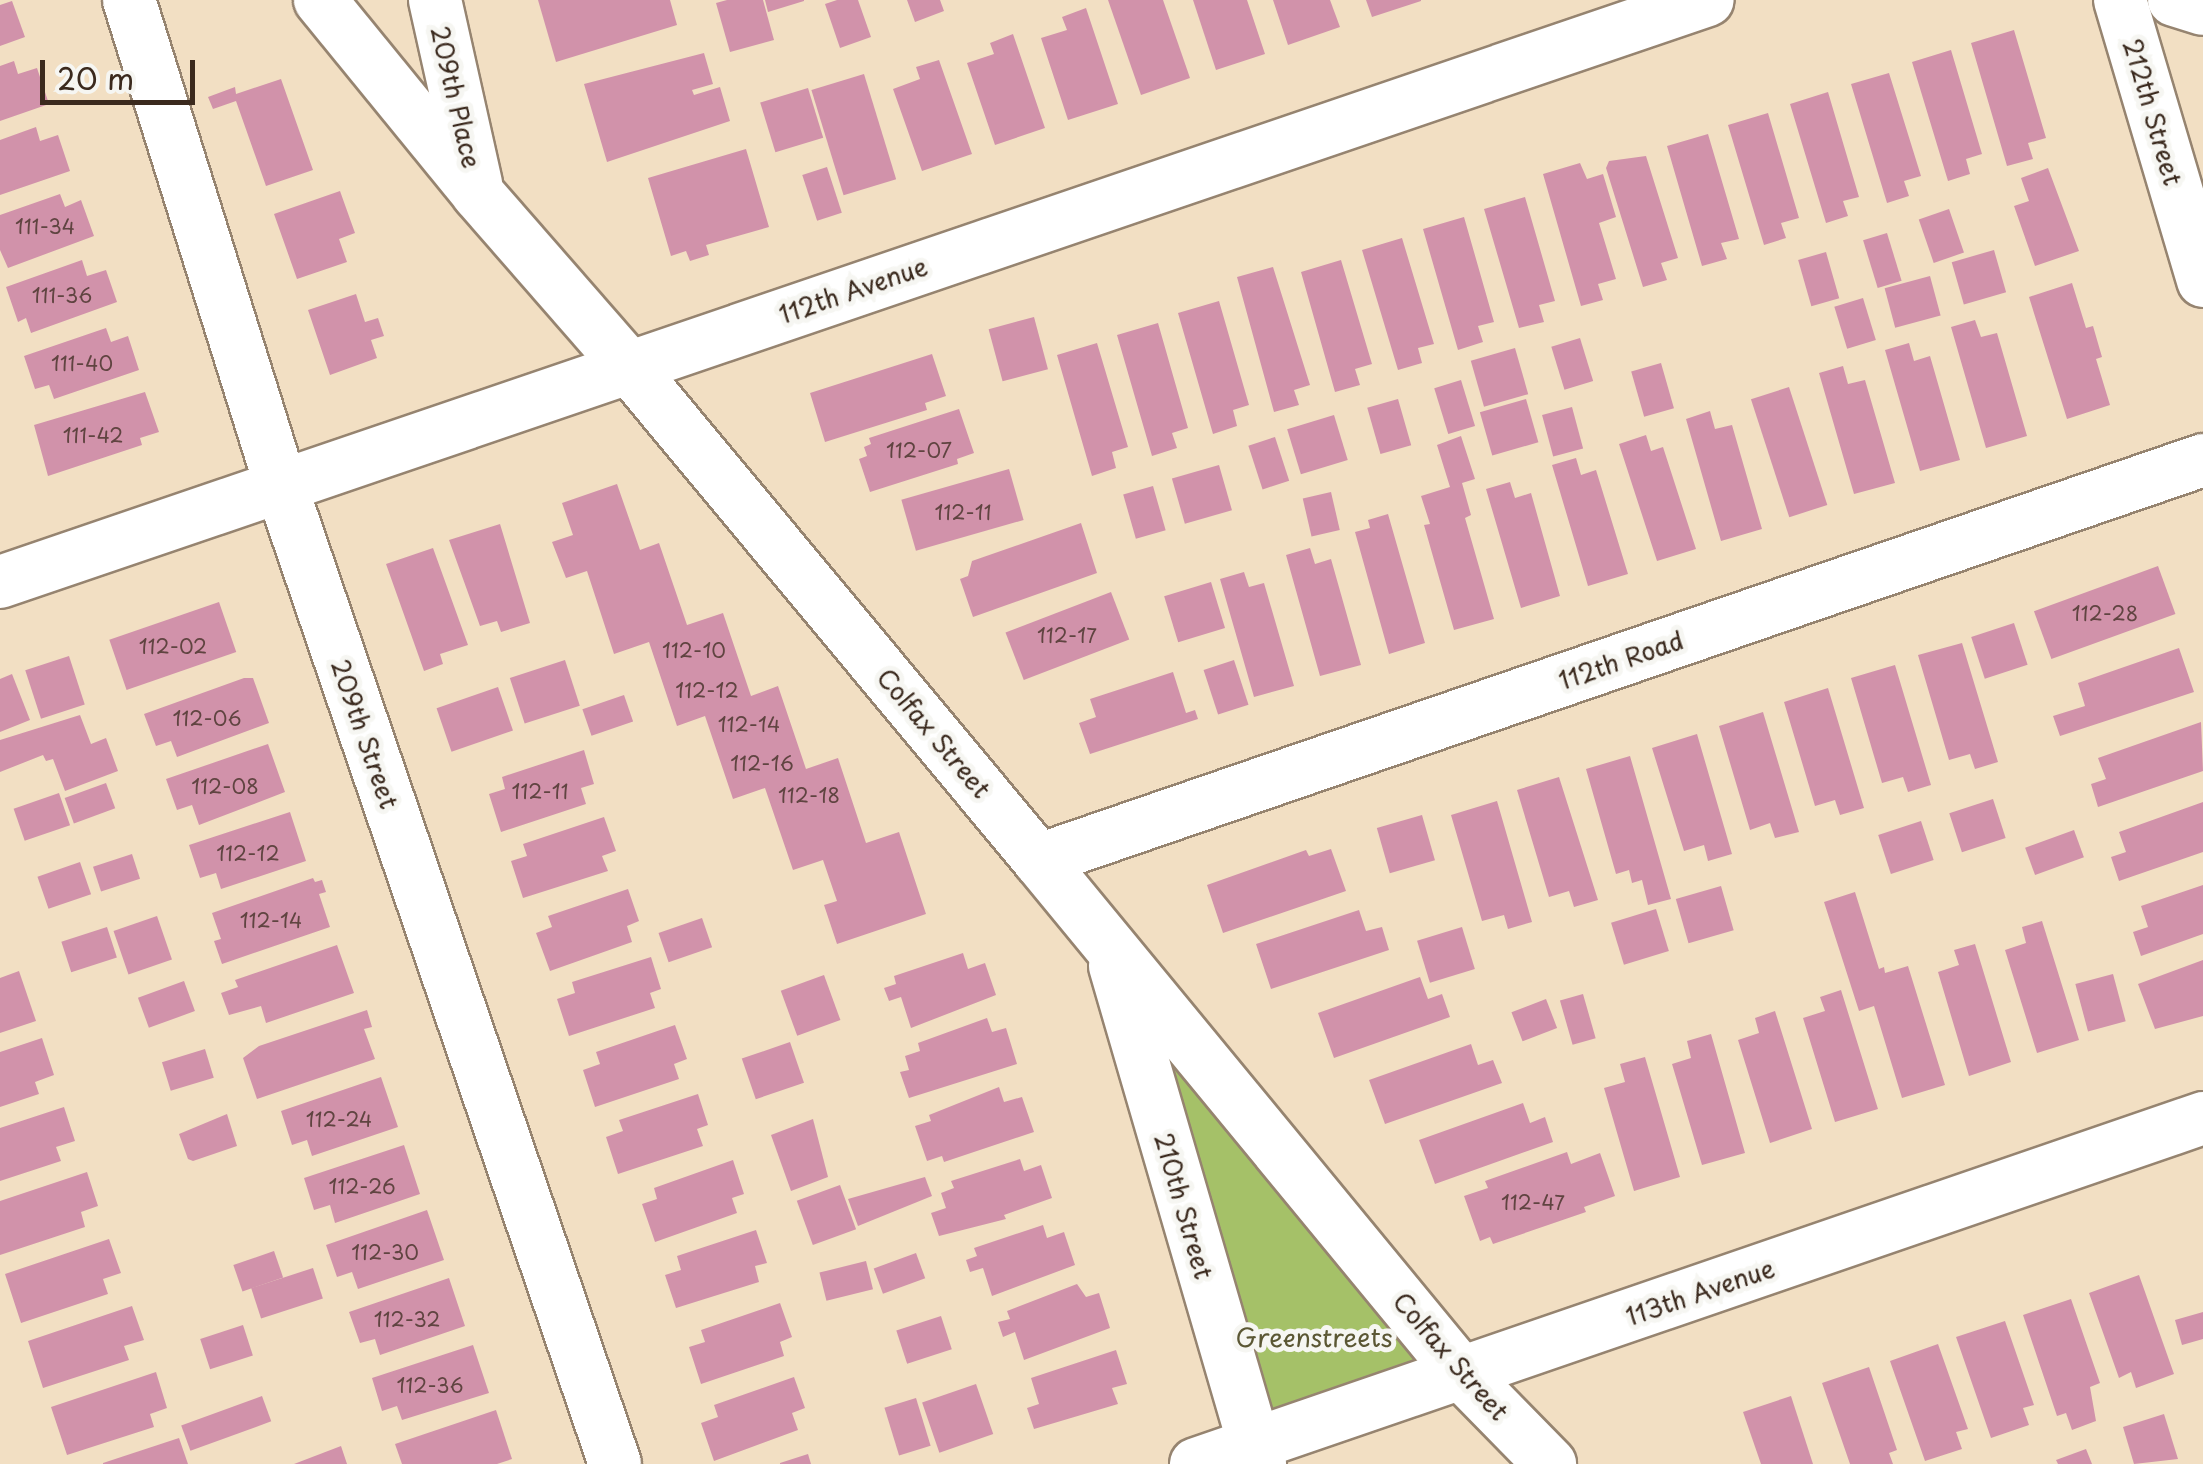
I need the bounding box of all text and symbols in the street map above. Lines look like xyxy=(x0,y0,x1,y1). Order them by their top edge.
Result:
street label: 209th Place xyxy=(425,23,487,171)
street label: 212th Street xyxy=(2117,34,2189,190)
scale bar xyxy=(45,40,200,102)
text: 20 m xyxy=(57,55,134,100)
house number: 111-34 xyxy=(15,214,75,238)
street label: 112th Avenue xyxy=(774,250,932,330)
house number: 111-36 xyxy=(32,283,92,307)
house number: 111-40 xyxy=(51,351,113,375)
house number: 111-42 xyxy=(63,423,123,447)
house number: 112-07 xyxy=(886,438,952,462)
house number: 112-11 xyxy=(934,500,992,524)
house number: 112-28 xyxy=(2072,601,2138,625)
house number: 112-17 xyxy=(1037,623,1097,647)
street label: 112th Road xyxy=(1554,624,1688,696)
house number: 112-02 xyxy=(139,634,207,658)
house number: 112-10 xyxy=(662,638,726,662)
street label: 209th Street xyxy=(325,655,405,813)
street label: Colfax Street xyxy=(871,662,997,804)
house number: 112-12 xyxy=(675,678,739,702)
house number: 112-06 xyxy=(173,706,241,730)
house number: 112-14 xyxy=(718,712,780,736)
house number: 112-16 xyxy=(730,751,794,775)
house number: 112-08 xyxy=(191,774,259,798)
house number: 112-11 xyxy=(511,779,569,803)
house number: 112-18 xyxy=(778,783,840,807)
house number: 112-12 xyxy=(216,841,280,865)
house number: 112-14 xyxy=(240,908,302,932)
house number: 112-24 xyxy=(306,1107,372,1131)
street label: 210th Street xyxy=(1149,1129,1219,1283)
house number: 112-26 xyxy=(328,1174,396,1198)
house number: 112-47 xyxy=(1501,1190,1565,1214)
house number: 112-30 xyxy=(351,1240,419,1264)
street label: 113th Avenue xyxy=(1622,1253,1778,1331)
street label: Colfax Street xyxy=(1387,1285,1515,1427)
house number: 112-32 xyxy=(374,1307,440,1331)
park label: Greenstreets xyxy=(1235,1322,1393,1352)
house number: 112-36 xyxy=(397,1373,463,1397)

